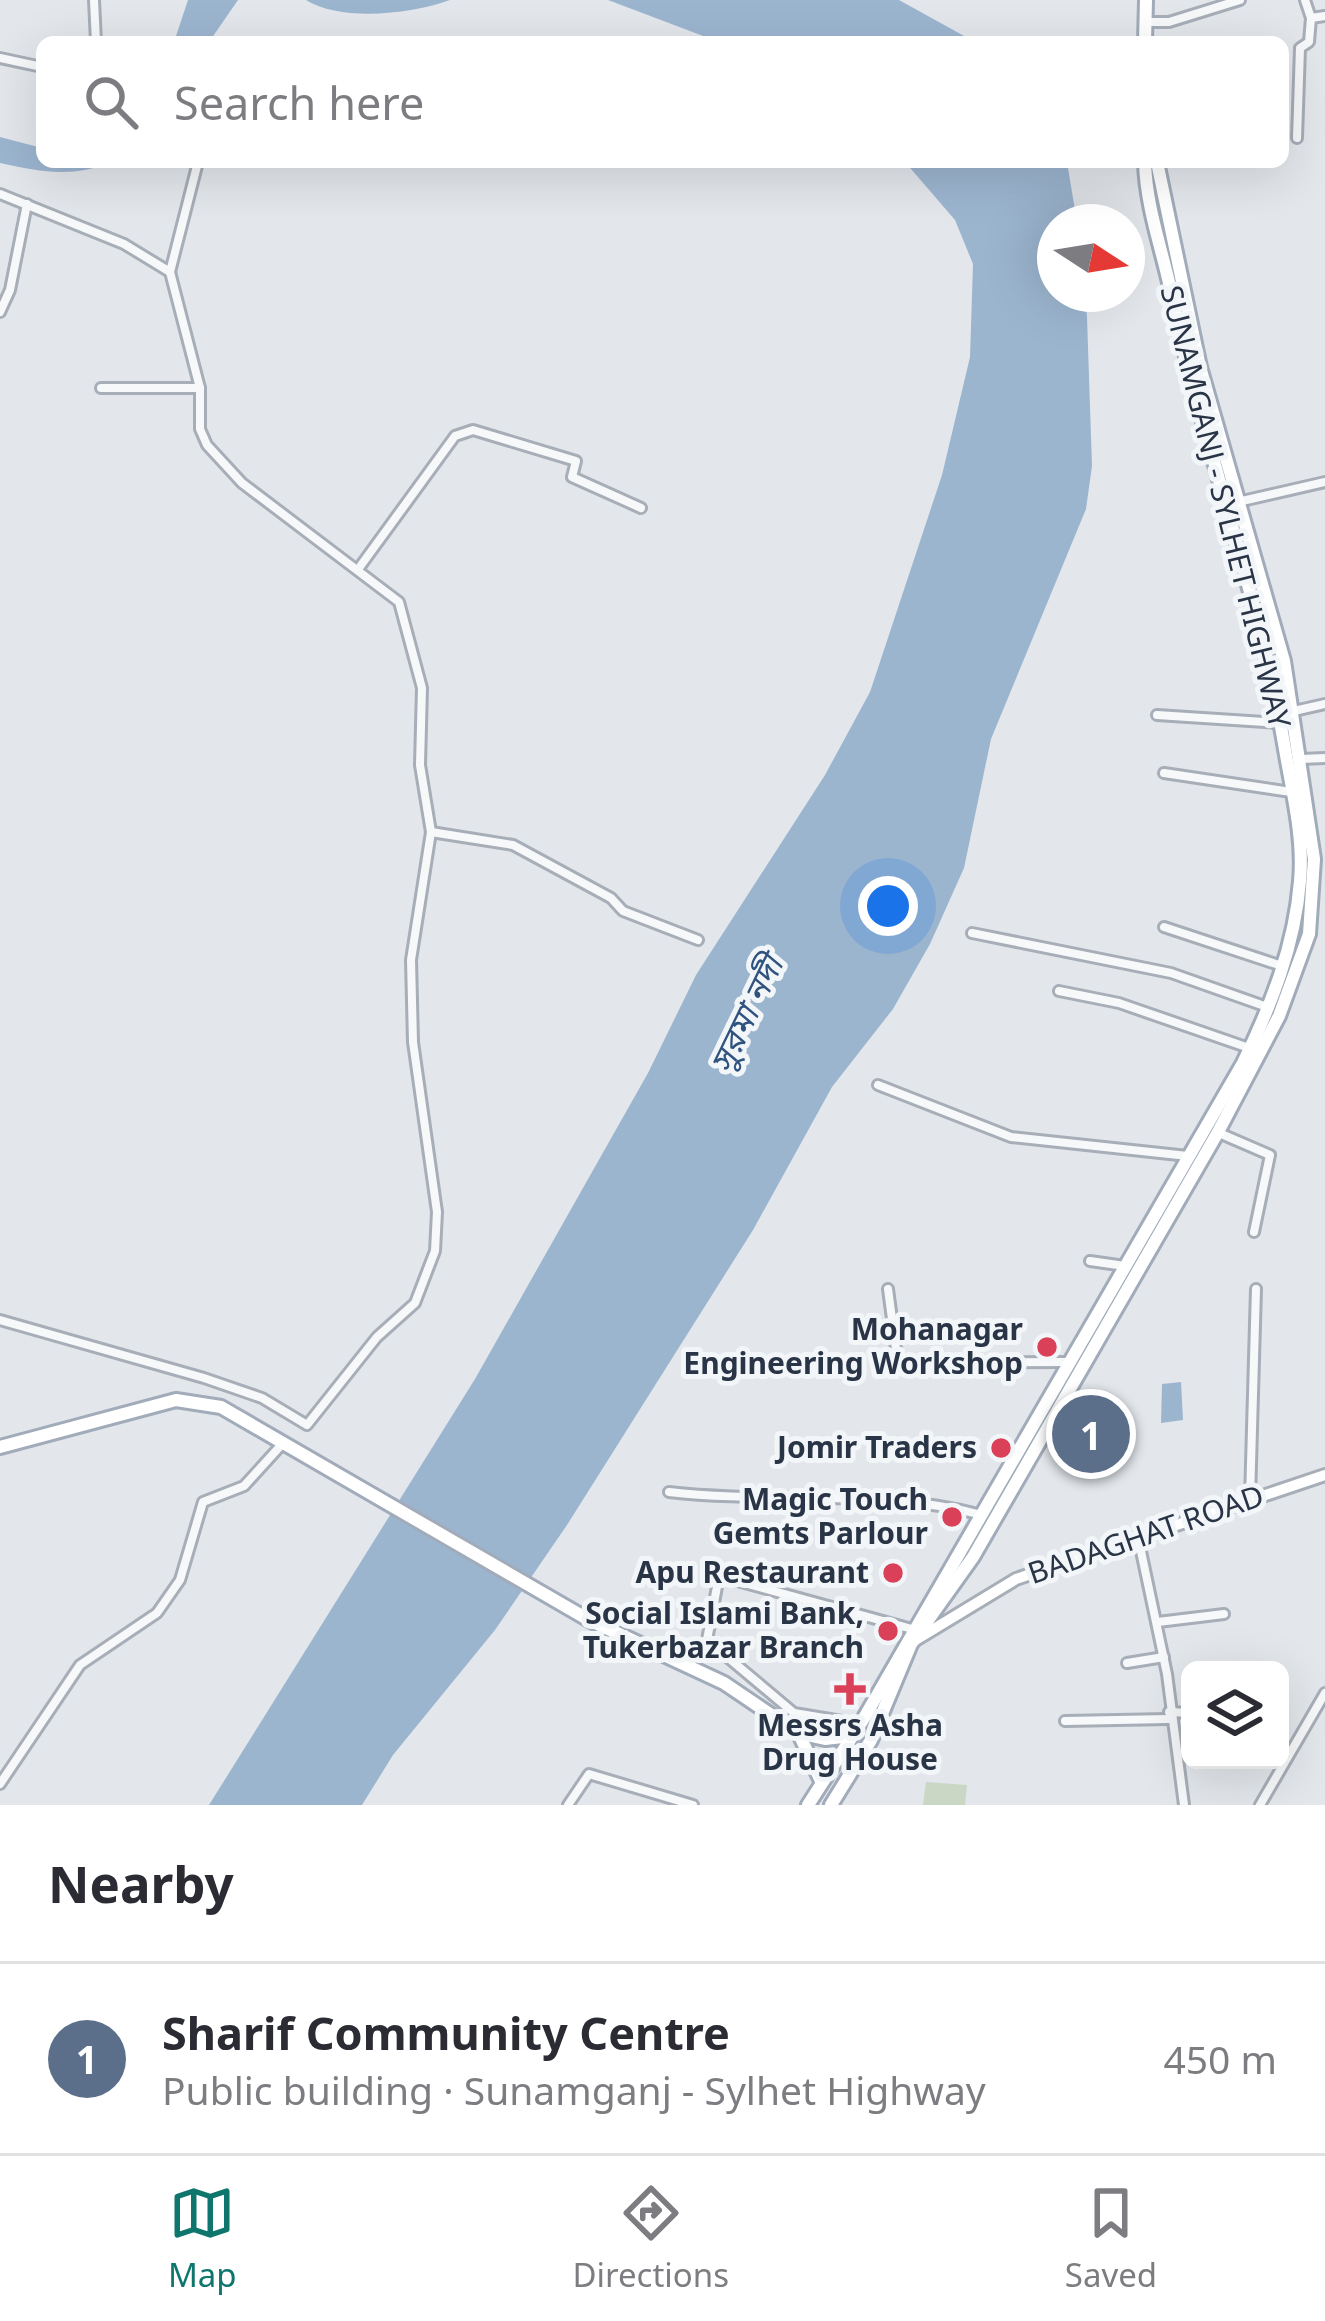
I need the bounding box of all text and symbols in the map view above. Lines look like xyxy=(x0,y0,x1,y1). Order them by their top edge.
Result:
search box xyxy=(36,36,1289,168)
icon: search xyxy=(78,69,144,135)
text: Search here xyxy=(174,72,424,133)
north arrow xyxy=(1037,204,1145,312)
street label: SUNAMGANJ - SYLHET HIGHWAY xyxy=(1152,281,1301,732)
your location xyxy=(858,876,918,936)
water label: সুরমা নদী xyxy=(698,942,796,1080)
place label: Mohanagar Engineering Workshop xyxy=(683,1308,1024,1383)
marker: Mohanagar Engineering Workshop xyxy=(1034,1334,1060,1360)
pin: 1 xyxy=(1052,1389,1130,1479)
place label: Jomir Traders xyxy=(774,1426,977,1467)
marker: Jomir Traders xyxy=(988,1435,1014,1461)
street label: BADAGHAT ROAD xyxy=(1022,1474,1269,1593)
place label: Magic Touch Gemts Parlour xyxy=(713,1478,929,1553)
marker: Magic Touch Gemts Parlour xyxy=(939,1504,965,1530)
place label: Apu Restaurant xyxy=(636,1551,869,1592)
marker: Apu Restaurant xyxy=(880,1560,906,1586)
place label: Social Islami Bank, Tukerbazar Branch xyxy=(583,1592,864,1667)
marker: Social Islami Bank, Tukerbazar Branch xyxy=(875,1618,901,1644)
map controls xyxy=(1181,1661,1289,1769)
button: layers xyxy=(1181,1661,1289,1769)
marker: Messrs Asha Drug House xyxy=(837,1676,863,1702)
place label: Messrs Asha Drug House xyxy=(757,1704,943,1779)
text: Nearby xyxy=(48,1848,234,1918)
text: Sharif Community Centre xyxy=(162,2002,730,2063)
text: 1 xyxy=(76,2032,98,2085)
text: 450 m xyxy=(1163,2032,1277,2085)
text: Public building · Sunamganj - Sylhet Highway xyxy=(162,2063,986,2116)
tab: Map xyxy=(168,2180,237,2297)
tab: Directions xyxy=(572,2180,729,2297)
tab: Saved xyxy=(1065,2180,1157,2297)

